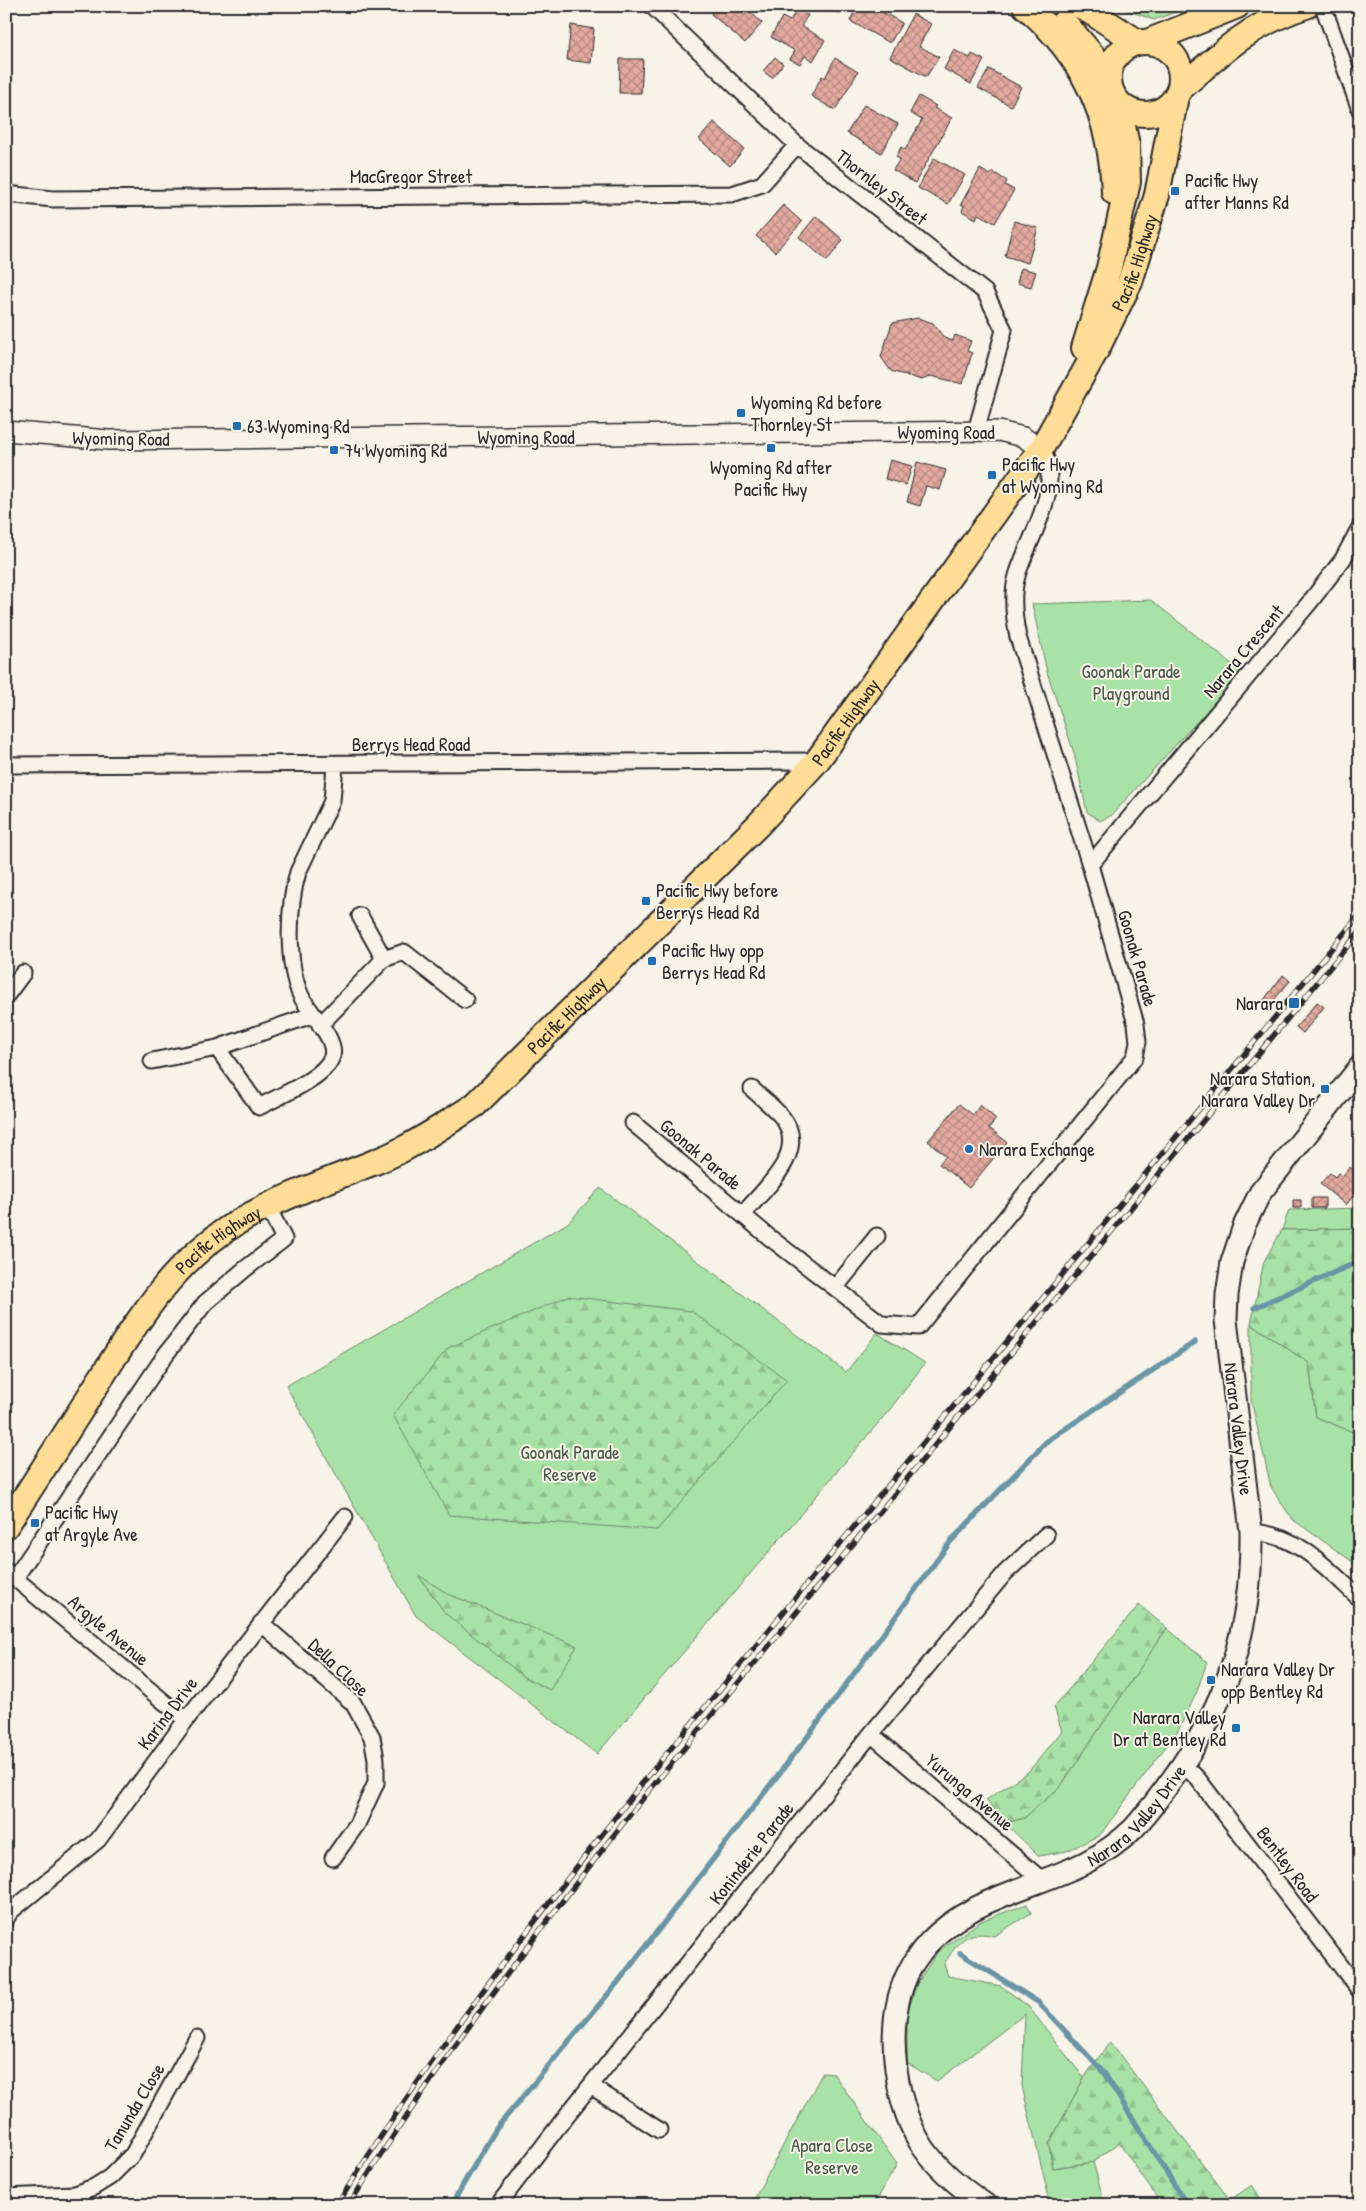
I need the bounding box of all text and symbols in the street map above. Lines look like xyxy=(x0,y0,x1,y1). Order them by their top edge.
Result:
street label: Thornley Street xyxy=(831,143,934,231)
street label: MacGregor Street xyxy=(350,163,473,189)
place label: Pacific Hwy after Manns Rd xyxy=(1185,167,1289,215)
marker: Pacific Hwy after Manns Rd xyxy=(1169,185,1181,197)
street label: Pacific Highway xyxy=(1105,211,1163,315)
place label: Wyoming Rd before Thornley St xyxy=(751,389,883,437)
marker: Wyoming Rd before Thornley St xyxy=(735,407,747,419)
place label: 63 Wyoming Rd xyxy=(247,413,350,439)
street label: Wyoming Road xyxy=(897,419,995,445)
marker: 63 Wyoming Rd xyxy=(231,420,243,432)
street label: Wyoming Road xyxy=(72,424,170,452)
street label: Wyoming Road xyxy=(477,424,575,450)
place label: 74 Wyoming Rd xyxy=(344,437,448,463)
marker: Wyoming Rd after Pacific Hwy xyxy=(765,442,777,454)
marker: 74 Wyoming Rd xyxy=(328,444,340,456)
place label: Pacific Hwy at Wyoming Rd xyxy=(1002,451,1103,499)
place label: Wyoming Rd after Pacific Hwy xyxy=(710,454,833,502)
marker: Pacific Hwy at Wyoming Rd xyxy=(986,469,998,481)
street label: Narara Crescent xyxy=(1196,599,1290,703)
park label: Goonak Parade Playground xyxy=(1081,658,1181,706)
street label: Pacific Highway xyxy=(805,673,885,771)
street label: Berrys Head Road xyxy=(352,731,471,757)
place label: Pacific Hwy before Berrys Head Rd xyxy=(656,877,779,925)
marker: Pacific Hwy before Berrys Head Rd xyxy=(640,895,652,907)
street label: Goonak Parade xyxy=(1112,907,1164,1010)
place label: Pacific Hwy opp Berrys Head Rd xyxy=(662,937,766,985)
marker: Pacific Hwy opp Berrys Head Rd xyxy=(646,955,658,967)
street label: Pacific Highway xyxy=(521,970,611,1060)
place label: Narara xyxy=(1236,990,1284,1016)
marker: Narara xyxy=(1287,996,1301,1010)
place label: Narara Station, Narara Valley Dr xyxy=(1201,1065,1316,1113)
marker: Narara Station, Narara Valley Dr xyxy=(1319,1083,1331,1095)
street label: Goonak Parade xyxy=(655,1112,748,1196)
place label: Narara Exchange xyxy=(979,1136,1095,1162)
marker: Narara Exchange xyxy=(963,1143,975,1155)
street label: Pacific Highway xyxy=(169,1199,265,1280)
street label: Narara Valley Drive xyxy=(1218,1361,1260,1497)
park label: Goonak Parade Reserve xyxy=(520,1439,620,1487)
place label: Pacific Hwy at Argyle Ave xyxy=(45,1499,138,1547)
marker: Pacific Hwy at Argyle Ave xyxy=(29,1517,41,1529)
street label: Argyle Avenue xyxy=(63,1588,155,1672)
street label: Della Close xyxy=(303,1632,375,1702)
place label: Narara Valley Dr opp Bentley Rd xyxy=(1221,1656,1336,1704)
street label: Karina Drive xyxy=(131,1671,203,1755)
marker: Narara Valley Dr opp Bentley Rd xyxy=(1205,1674,1217,1686)
place label: Narara Valley Dr at Bentley Rd xyxy=(1114,1704,1227,1752)
marker: Narara Valley Dr at Bentley Rd xyxy=(1230,1722,1242,1734)
street label: Yurunga Avenue xyxy=(920,1747,1020,1837)
street label: Narara Valley Drive xyxy=(1082,1759,1192,1872)
street label: Koninderie Parade xyxy=(703,1796,800,1910)
street label: Bentley Road xyxy=(1251,1821,1325,1908)
street label: Tanunda Close xyxy=(98,2058,171,2156)
park label: Apara Close Reserve xyxy=(791,2132,873,2180)

